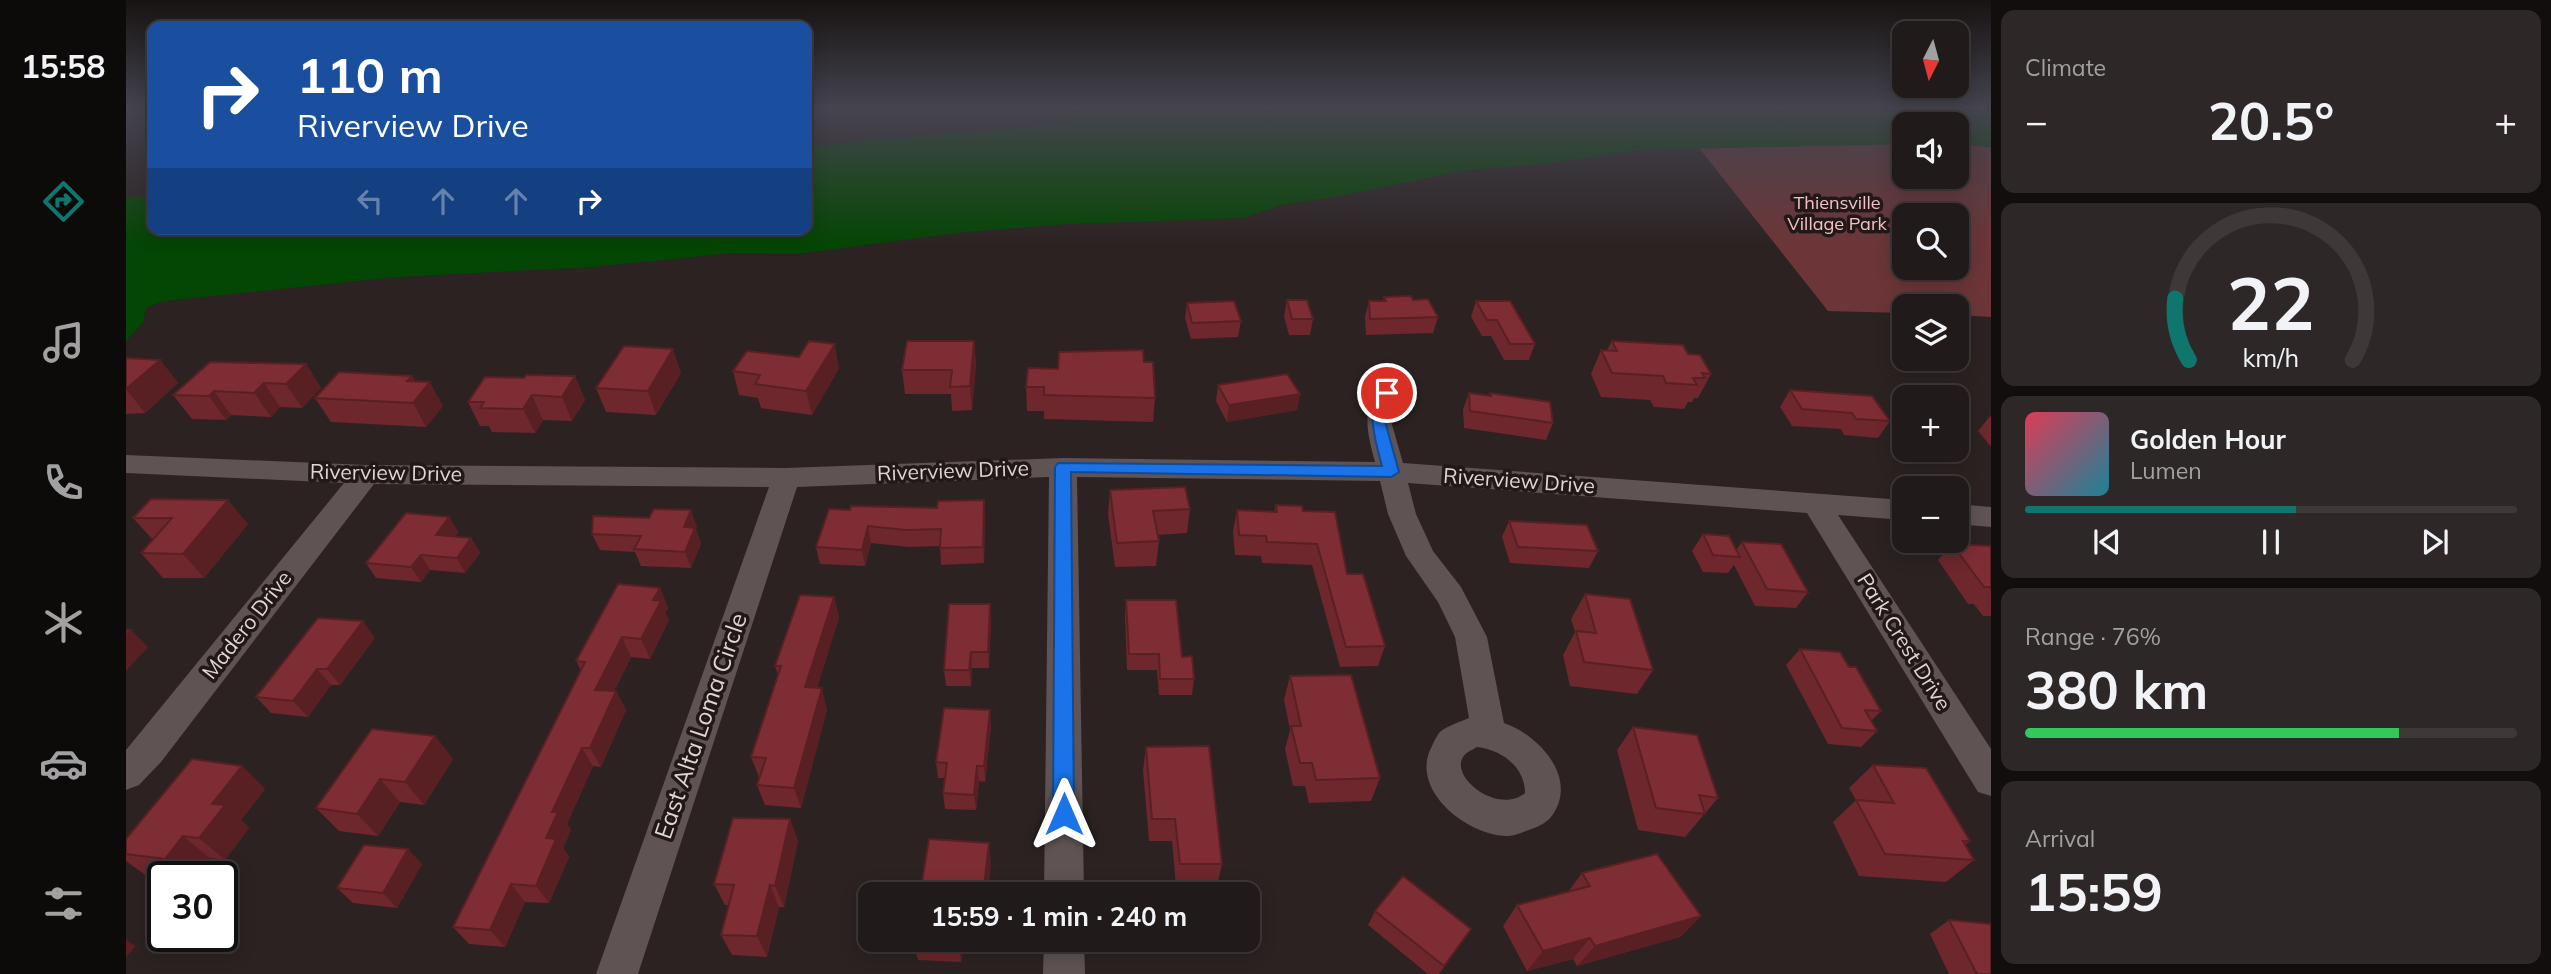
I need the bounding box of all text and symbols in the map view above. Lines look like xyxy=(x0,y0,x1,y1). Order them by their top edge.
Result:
north arrow xyxy=(1892,21,1969,98)
map controls xyxy=(1892,21,1969,553)
text: 110 m xyxy=(297,44,443,105)
text: 15:58 xyxy=(21,46,105,86)
icon: right xyxy=(182,49,273,140)
text: Climate xyxy=(2025,53,2106,82)
text: 20.5° xyxy=(2208,88,2334,153)
text: − xyxy=(2025,97,2048,145)
text: + xyxy=(2494,97,2517,145)
text: Riverview Drive xyxy=(297,105,529,145)
button: sound xyxy=(1892,112,1969,189)
icon: directions xyxy=(39,177,88,226)
icon: left xyxy=(351,182,389,220)
icon: ahead xyxy=(424,182,462,220)
icon: ahead xyxy=(497,182,535,220)
icon: right xyxy=(570,182,608,220)
park label: Thiensville Village Park xyxy=(1787,191,1887,235)
button: search xyxy=(1892,203,1969,280)
text: 22 xyxy=(2227,258,2315,349)
button: layers xyxy=(1892,294,1969,371)
icon: music xyxy=(39,318,88,367)
text: km/h xyxy=(2243,342,2299,373)
pin xyxy=(1357,363,1417,423)
icon: arrive xyxy=(1368,374,1406,412)
button: + xyxy=(1892,385,1969,462)
text: Golden Hour xyxy=(2130,423,2286,456)
street label: Riverview Drive xyxy=(877,454,1029,486)
text: Lumen xyxy=(2130,456,2202,485)
icon: phone xyxy=(39,458,88,507)
street label: Riverview Drive xyxy=(310,458,462,486)
street label: Riverview Drive xyxy=(1442,462,1596,498)
button: − xyxy=(1892,476,1969,553)
icon: previous xyxy=(2088,523,2126,561)
icon: pause xyxy=(2252,523,2290,561)
icon: next xyxy=(2416,523,2454,561)
street label: Madero Drive xyxy=(196,565,297,684)
street label: Park Crest Drive xyxy=(1852,568,1957,715)
icon: climate xyxy=(39,598,88,647)
street label: East Alta Loma Circle xyxy=(647,609,753,843)
text: Range · 76% xyxy=(2025,622,2161,651)
text: 380 km xyxy=(2025,657,2208,722)
icon: car xyxy=(39,739,88,788)
position arrow xyxy=(1027,777,1101,851)
text: Arrival xyxy=(2025,824,2095,853)
text: 15:59 xyxy=(2025,859,2163,924)
speed limit sign: 30 xyxy=(147,861,238,952)
icon: filters xyxy=(39,879,88,928)
text: 15:59 · 1 min · 240 m xyxy=(931,900,1187,933)

